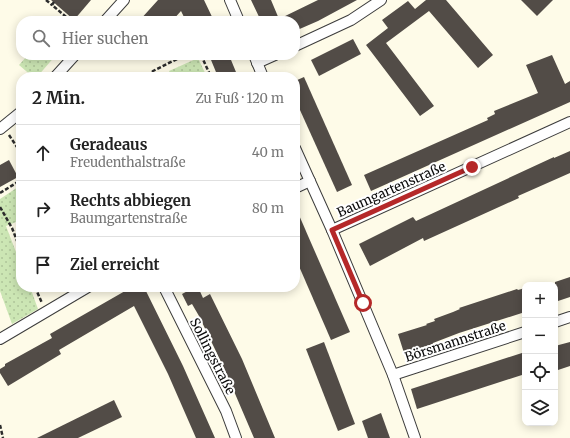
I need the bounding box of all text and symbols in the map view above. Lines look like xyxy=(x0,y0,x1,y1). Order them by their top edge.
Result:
search box xyxy=(16,16,300,60)
icon: search xyxy=(30,27,52,49)
text: Hier suchen xyxy=(62,29,149,48)
text: 2 Min. xyxy=(32,87,85,109)
text: Zu Fuß · 120 m xyxy=(195,90,284,107)
text: Geradeaus xyxy=(70,135,147,154)
icon: ahead xyxy=(32,142,54,164)
text: 40 m xyxy=(252,144,284,161)
text: Freudenthalstraße xyxy=(70,154,185,171)
street label: Baumgartenstraße xyxy=(334,158,448,221)
route end xyxy=(463,158,481,176)
text: Rechts abbiegen xyxy=(70,191,191,210)
icon: right xyxy=(32,198,54,220)
text: 80 m xyxy=(252,200,284,217)
text: Baumgartenstraße xyxy=(70,210,187,227)
icon: arrive xyxy=(32,254,54,276)
text: Ziel erreicht xyxy=(70,255,160,274)
map controls xyxy=(522,282,558,426)
button: + xyxy=(522,282,558,318)
route start xyxy=(354,294,372,312)
street label: Sollingstraße xyxy=(186,315,239,398)
street label: Börsmannstraße xyxy=(402,317,508,366)
button: − xyxy=(522,318,558,354)
button: locate xyxy=(522,354,558,390)
button: layers xyxy=(522,390,558,426)

